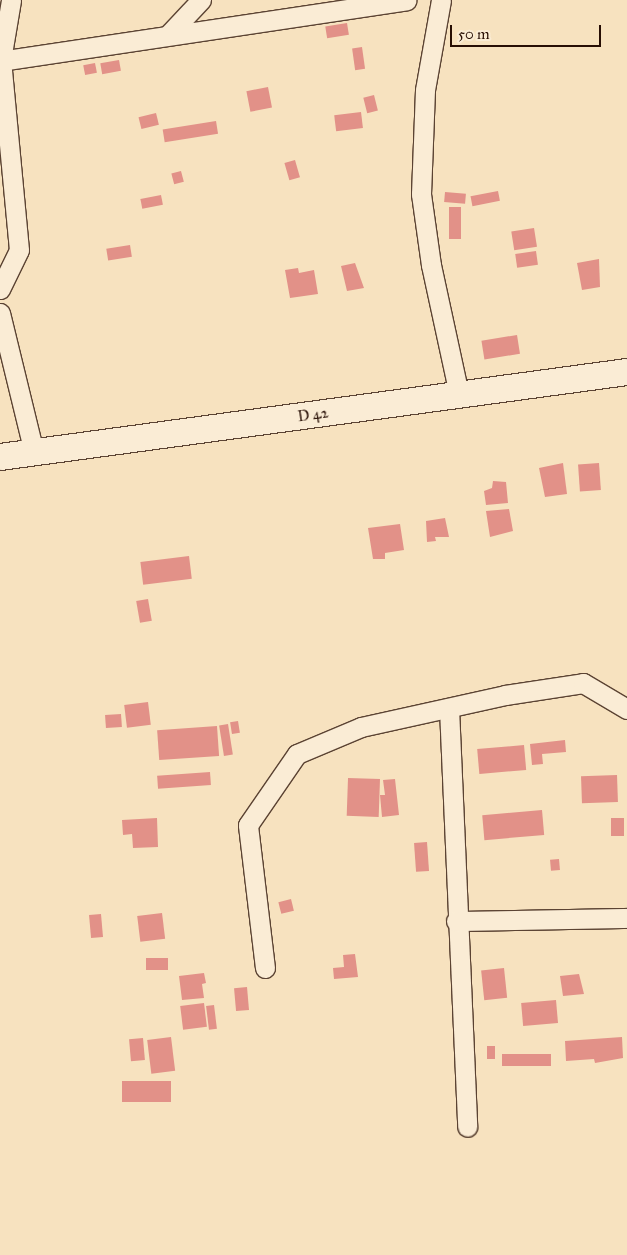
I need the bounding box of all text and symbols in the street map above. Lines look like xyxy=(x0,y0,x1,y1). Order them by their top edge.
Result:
scale bar xyxy=(452,15,603,47)
text: 50 m xyxy=(458,25,490,43)
street label: D 42 xyxy=(296,404,330,426)

